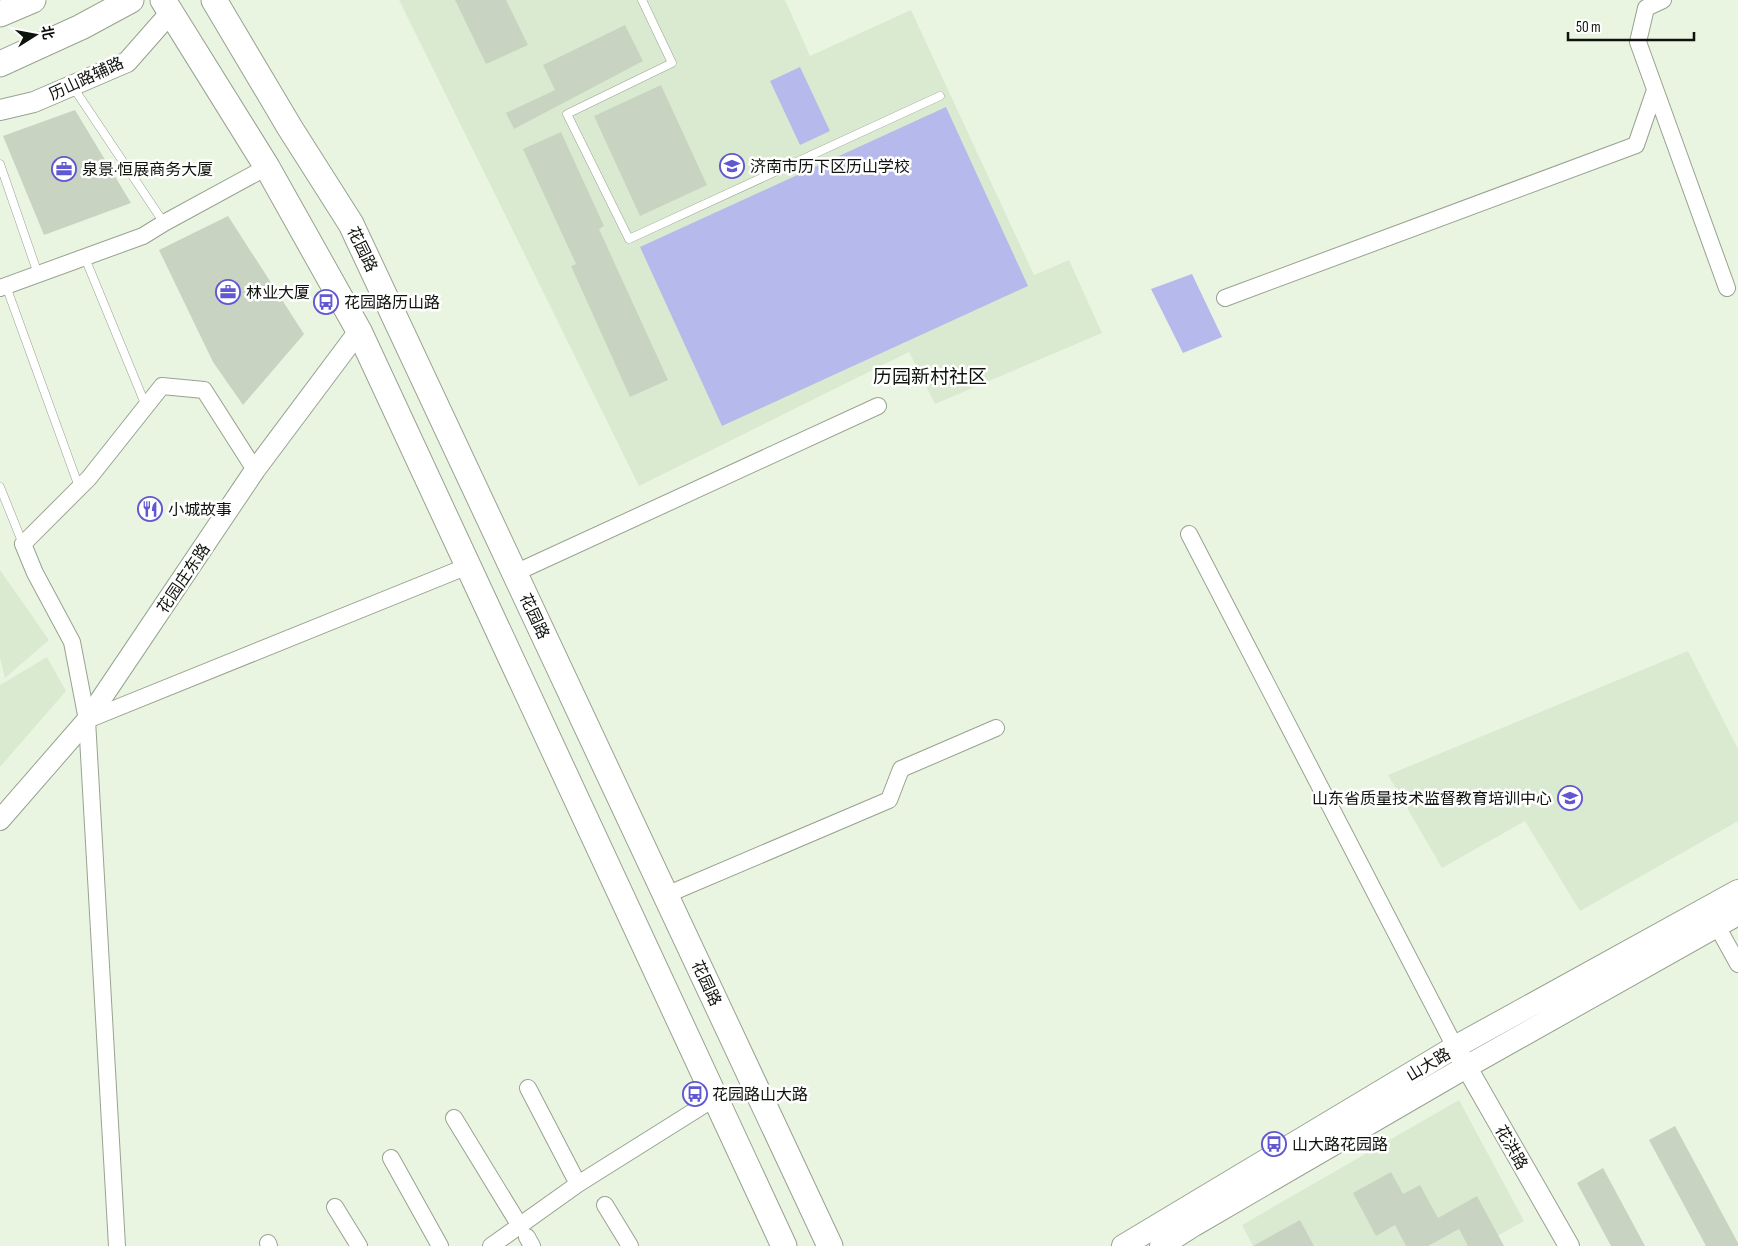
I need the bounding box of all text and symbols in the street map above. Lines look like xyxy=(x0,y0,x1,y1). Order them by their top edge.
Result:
north arrow xyxy=(10,10,60,60)
scale bar xyxy=(1568,10,1694,42)
text: 50 m xyxy=(1576,18,1601,37)
text: 北 xyxy=(38,24,57,41)
street label: 历山路辅路 xyxy=(46,54,127,105)
school or university icon: 济南市历下区历山学校 xyxy=(719,153,745,179)
office icon: 泉景·恒展商务大厦 xyxy=(51,156,77,182)
place label: 济南市历下区历山学校 xyxy=(750,158,910,177)
place label: 泉景·恒展商务大厦 xyxy=(82,161,213,180)
street label: 花园路 xyxy=(343,224,381,275)
office icon: 林业大厦 xyxy=(215,279,241,305)
place label: 林业大厦 xyxy=(246,284,310,303)
bus stop icon: 花园路历山路 xyxy=(313,289,339,315)
place label: 花园路历山路 xyxy=(344,294,440,313)
district label: 历园新村社区 xyxy=(873,366,987,389)
restaurant icon: 小城故事 xyxy=(137,496,163,522)
place label: 小城故事 xyxy=(168,501,232,520)
street label: 花园庄东路 xyxy=(154,540,214,617)
street label: 花园路 xyxy=(515,591,552,642)
school or university icon: 山东省质量技术监督教育培训中心 xyxy=(1557,785,1583,811)
place label: 山东省质量技术监督教育培训中心 xyxy=(1312,790,1552,809)
street label: 花园路 xyxy=(687,958,724,1009)
street label: 山大路 xyxy=(1403,1045,1454,1086)
bus stop icon: 花园路山大路 xyxy=(682,1081,708,1107)
place label: 花园路山大路 xyxy=(712,1086,808,1105)
street label: 花洪路 xyxy=(1490,1122,1531,1173)
bus stop icon: 山大路花园路 xyxy=(1261,1131,1287,1157)
place label: 山大路花园路 xyxy=(1292,1136,1388,1155)

